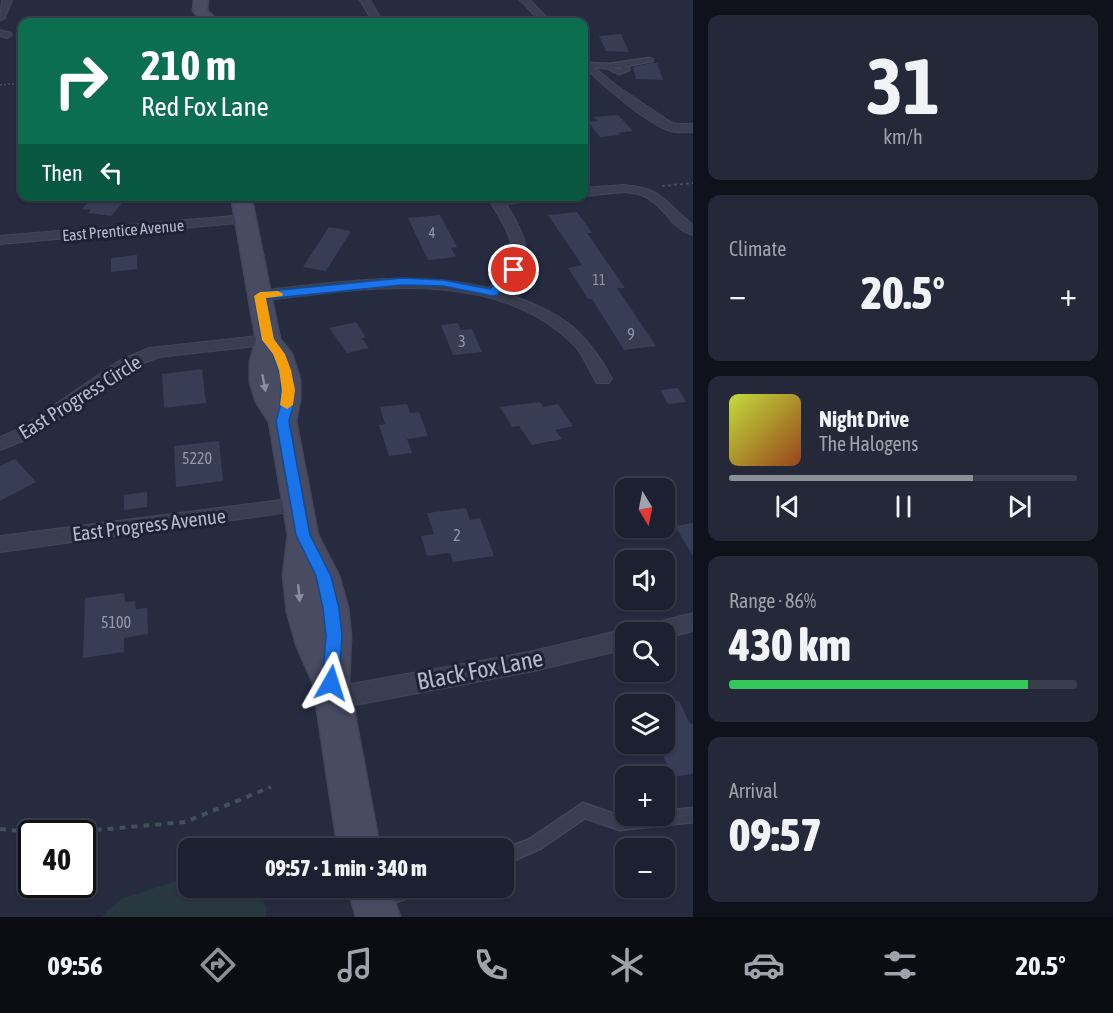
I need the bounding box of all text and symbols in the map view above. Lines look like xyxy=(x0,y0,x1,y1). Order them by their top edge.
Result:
text: 210 m xyxy=(141,41,236,89)
text: 31 xyxy=(866,41,940,131)
icon: right xyxy=(42,42,120,120)
text: Red Fox Lane xyxy=(141,91,269,122)
text: km/h xyxy=(883,125,923,148)
icon: left xyxy=(95,156,128,189)
text: Then xyxy=(42,160,83,186)
street label: East Prentice Avenue xyxy=(61,216,185,244)
house number: 4 xyxy=(429,225,436,241)
text: Climate xyxy=(729,237,786,260)
pin xyxy=(488,244,539,295)
icon: arrive xyxy=(497,253,530,286)
text: 20.5° xyxy=(861,267,945,319)
house number: 11 xyxy=(592,272,606,288)
text: − xyxy=(729,275,746,313)
text: + xyxy=(1060,275,1077,313)
house number: 9 xyxy=(627,325,635,343)
house number: 3 xyxy=(458,332,466,350)
street label: East Progress Circle xyxy=(14,350,145,443)
one-way arrow xyxy=(260,373,269,392)
text: Night Drive xyxy=(819,406,909,432)
text: The Halogens xyxy=(819,432,918,455)
house number: 5220 xyxy=(182,449,212,467)
north arrow xyxy=(615,478,675,538)
map controls xyxy=(615,478,675,898)
icon: previous xyxy=(771,490,804,523)
icon: pause xyxy=(887,490,920,523)
icon: next xyxy=(1003,490,1036,523)
street label: East Progress Avenue xyxy=(71,504,227,545)
house number: 2 xyxy=(453,526,461,544)
button: sound xyxy=(615,550,675,610)
one-way arrow xyxy=(294,584,304,603)
text: Range · 86% xyxy=(729,589,816,612)
house number: 5100 xyxy=(101,613,131,631)
text: 430 km xyxy=(729,619,851,671)
button: search xyxy=(615,622,675,682)
street label: Black Fox Lane xyxy=(415,644,545,695)
position arrow xyxy=(299,651,363,715)
button: layers xyxy=(615,694,675,754)
button: + xyxy=(615,766,675,826)
text: Arrival xyxy=(729,779,778,802)
text: 09:57 xyxy=(729,809,822,861)
speed limit sign: 40 xyxy=(18,820,96,898)
button: − xyxy=(615,838,675,898)
text: 09:57 · 1 min · 340 m xyxy=(265,855,427,881)
icon: directions xyxy=(197,944,239,986)
icon: music xyxy=(334,944,376,986)
icon: phone xyxy=(470,944,512,986)
icon: climate xyxy=(606,944,648,986)
icon: car xyxy=(743,944,785,986)
icon: filters xyxy=(879,944,921,986)
text: 09:56 xyxy=(47,950,103,981)
text: 20.5° xyxy=(1015,950,1066,981)

